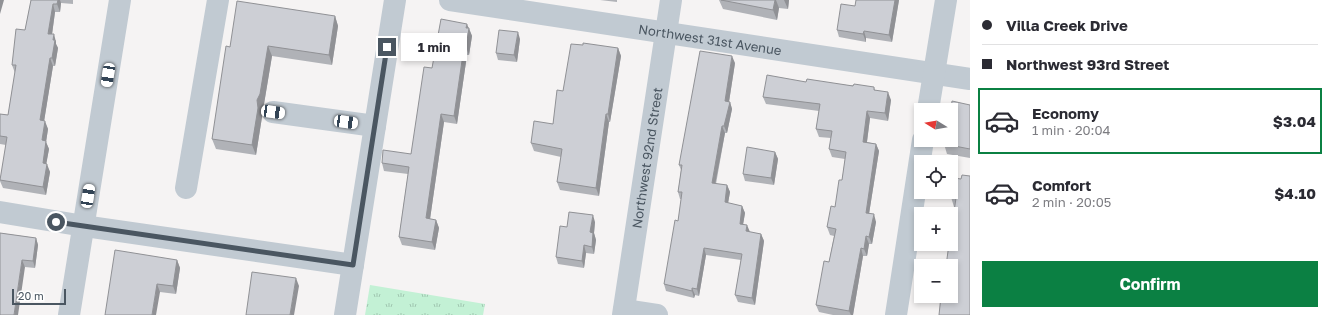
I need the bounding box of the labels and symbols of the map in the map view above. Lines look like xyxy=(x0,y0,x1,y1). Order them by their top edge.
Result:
street label: Northwest 31st Avenue xyxy=(637,21,783,58)
callout: 1 min xyxy=(401,33,467,61)
route end xyxy=(378,38,396,56)
car xyxy=(100,62,116,88)
street label: Northwest 92nd Street xyxy=(628,86,666,230)
north arrow xyxy=(914,103,958,147)
car xyxy=(260,104,286,120)
car xyxy=(333,114,359,130)
car xyxy=(80,183,96,209)
route start xyxy=(47,213,65,231)
scale bar xyxy=(12,287,66,306)

